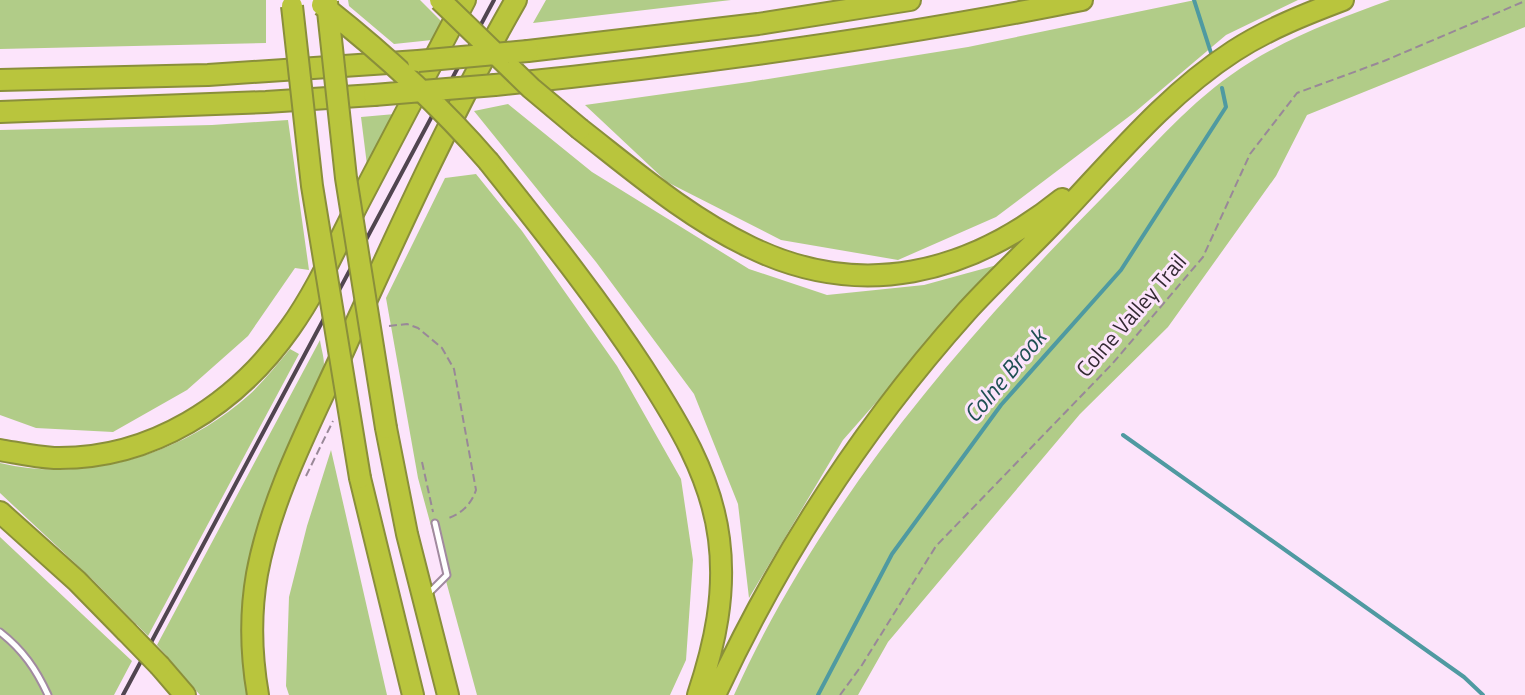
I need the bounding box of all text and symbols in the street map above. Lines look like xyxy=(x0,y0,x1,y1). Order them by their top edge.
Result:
street label: Colne Valley Trail xyxy=(1068,246,1194,384)
water label: Colne Brook xyxy=(954,318,1056,430)

